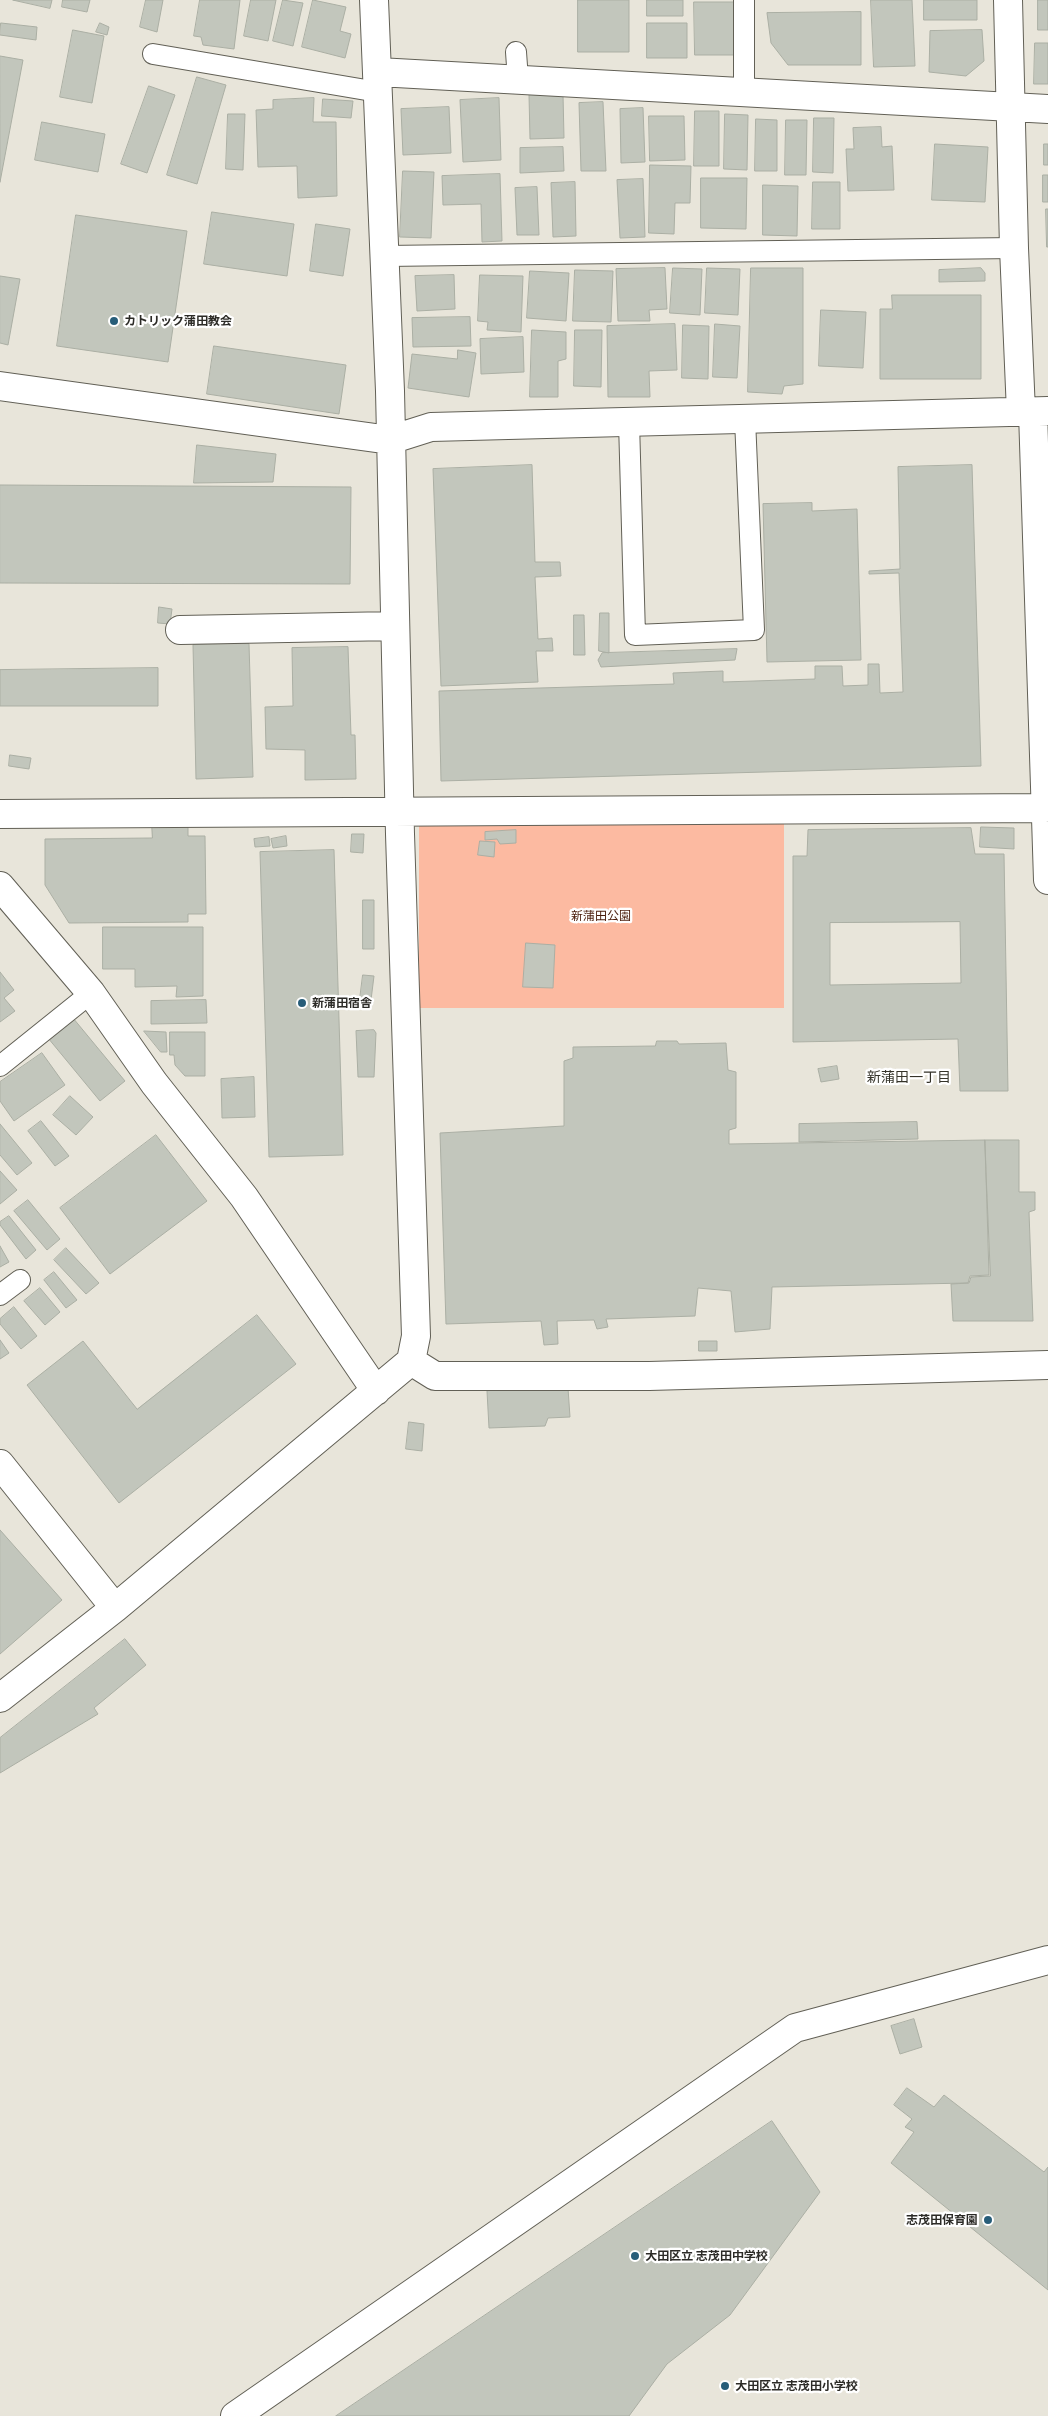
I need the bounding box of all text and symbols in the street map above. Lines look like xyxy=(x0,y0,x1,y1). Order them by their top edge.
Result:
place label: カトリック蒲田教会 xyxy=(124,314,232,328)
marker: カトリック蒲田教会 xyxy=(108,315,120,327)
park label: 新蒲田公園 xyxy=(571,909,631,923)
place label: 新蒲田宿舎 xyxy=(312,996,372,1010)
marker: 新蒲田宿舎 xyxy=(296,997,308,1009)
district label: 新蒲田一丁目 xyxy=(867,1069,951,1085)
place label: 志茂田保育園 xyxy=(906,2213,978,2227)
marker: 志茂田保育園 xyxy=(982,2214,994,2226)
place label: 大田区立 志茂田中学校 xyxy=(645,2249,768,2263)
marker: 大田区立 志茂田中学校 xyxy=(629,2250,641,2262)
place label: 大田区立 志茂田小学校 xyxy=(735,2379,858,2393)
marker: 大田区立 志茂田小学校 xyxy=(719,2380,731,2392)

